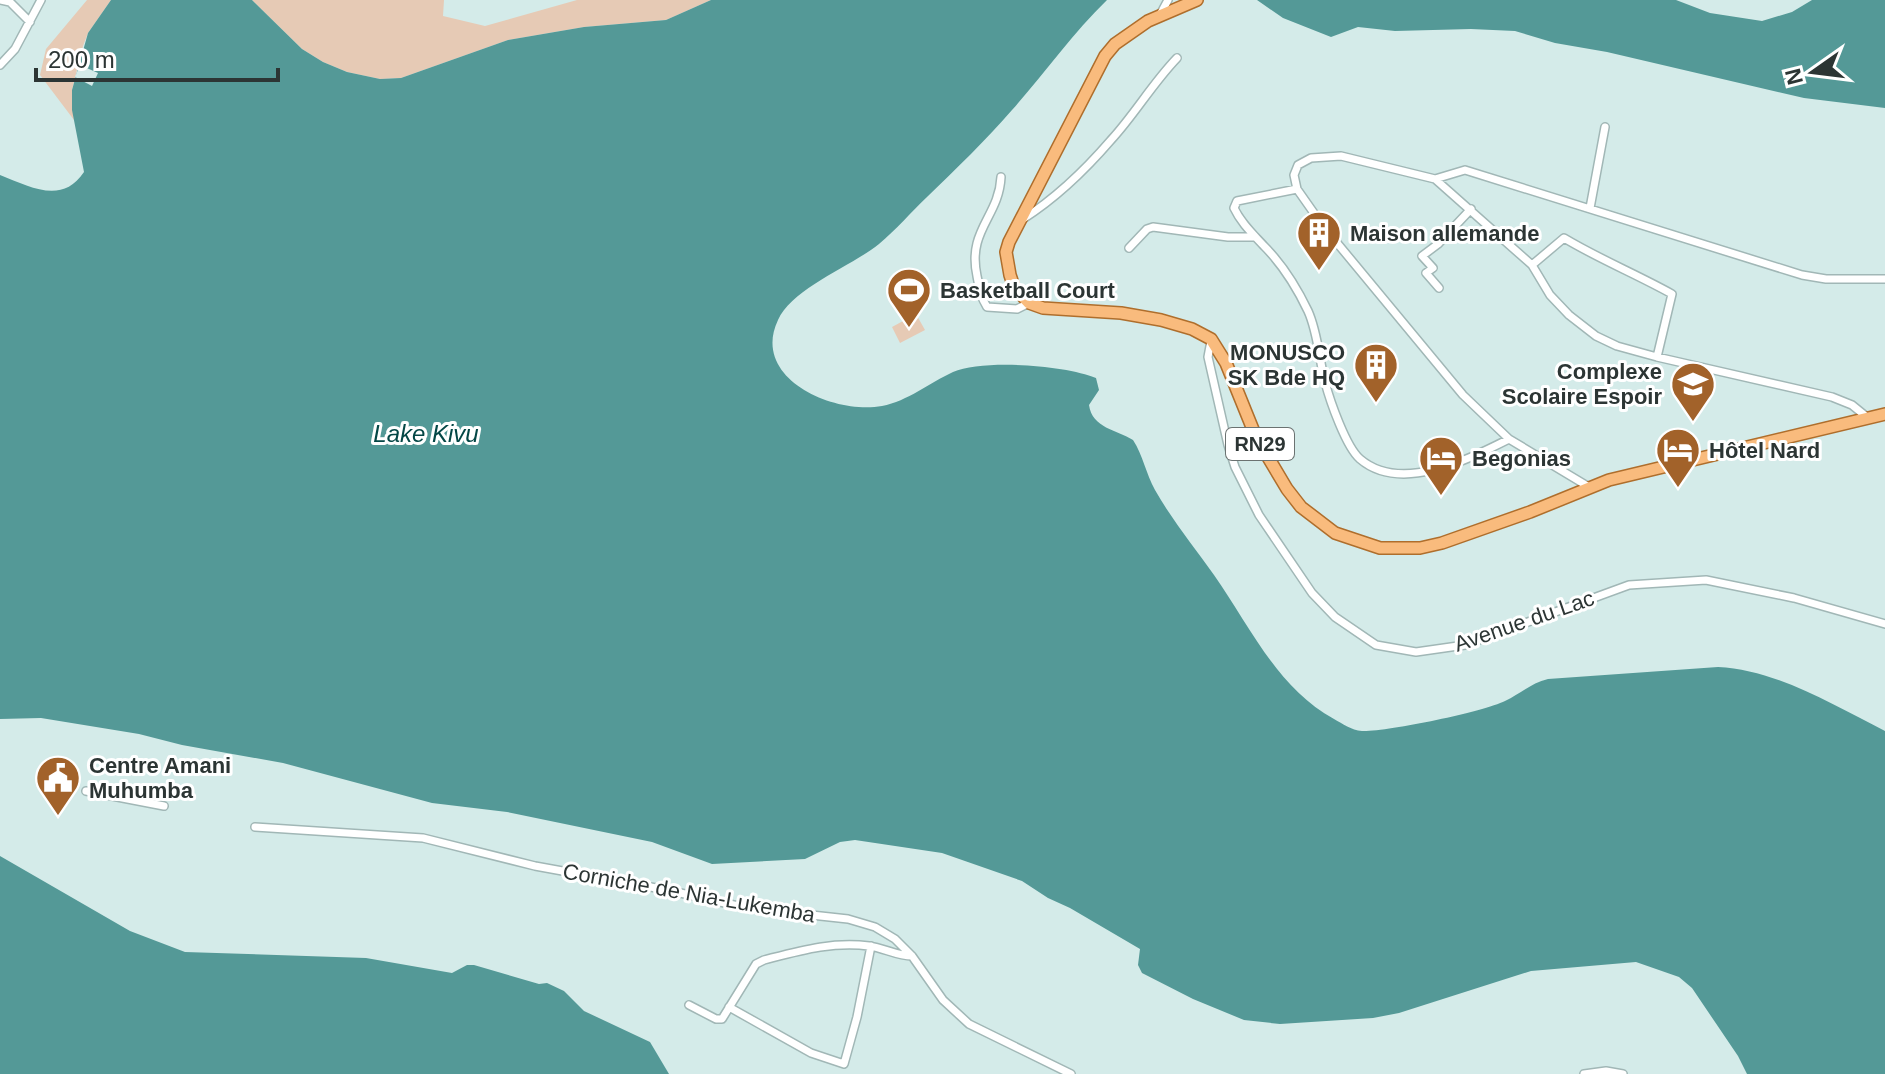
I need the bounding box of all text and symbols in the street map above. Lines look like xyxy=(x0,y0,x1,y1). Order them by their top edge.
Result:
scale bar xyxy=(36,32,278,82)
north arrow xyxy=(1773,32,1853,112)
text: 200 m xyxy=(48,46,115,73)
text: N xyxy=(1780,66,1808,87)
building icon: Maison allemande xyxy=(1295,209,1343,272)
place label: Maison allemande xyxy=(1350,221,1540,246)
sports icon: Basketball Court xyxy=(885,266,933,329)
place label: Basketball Court xyxy=(940,278,1115,303)
place label: MONUSCO SK Bde HQ xyxy=(1228,340,1345,390)
building icon: MONUSCO SK Bde HQ xyxy=(1352,341,1400,404)
place label: Complexe Scolaire Espoir xyxy=(1502,359,1662,409)
school or university icon: Complexe Scolaire Espoir xyxy=(1669,360,1717,423)
water label: Lake Kivu xyxy=(373,420,479,447)
hotel icon: Hôtel Nard xyxy=(1654,426,1702,489)
road number: RN29 xyxy=(1226,428,1294,460)
hotel icon: Begonias xyxy=(1417,434,1465,497)
place label: Hôtel Nard xyxy=(1709,438,1820,463)
place label: Begonias xyxy=(1472,446,1571,471)
street label: Avenue du Lac xyxy=(1451,585,1597,657)
place label: Centre Amani Muhumba xyxy=(89,753,231,803)
public building icon: Centre Amani Muhumba xyxy=(34,754,82,817)
street label: Corniche de Nia-Lukemba xyxy=(561,858,818,928)

